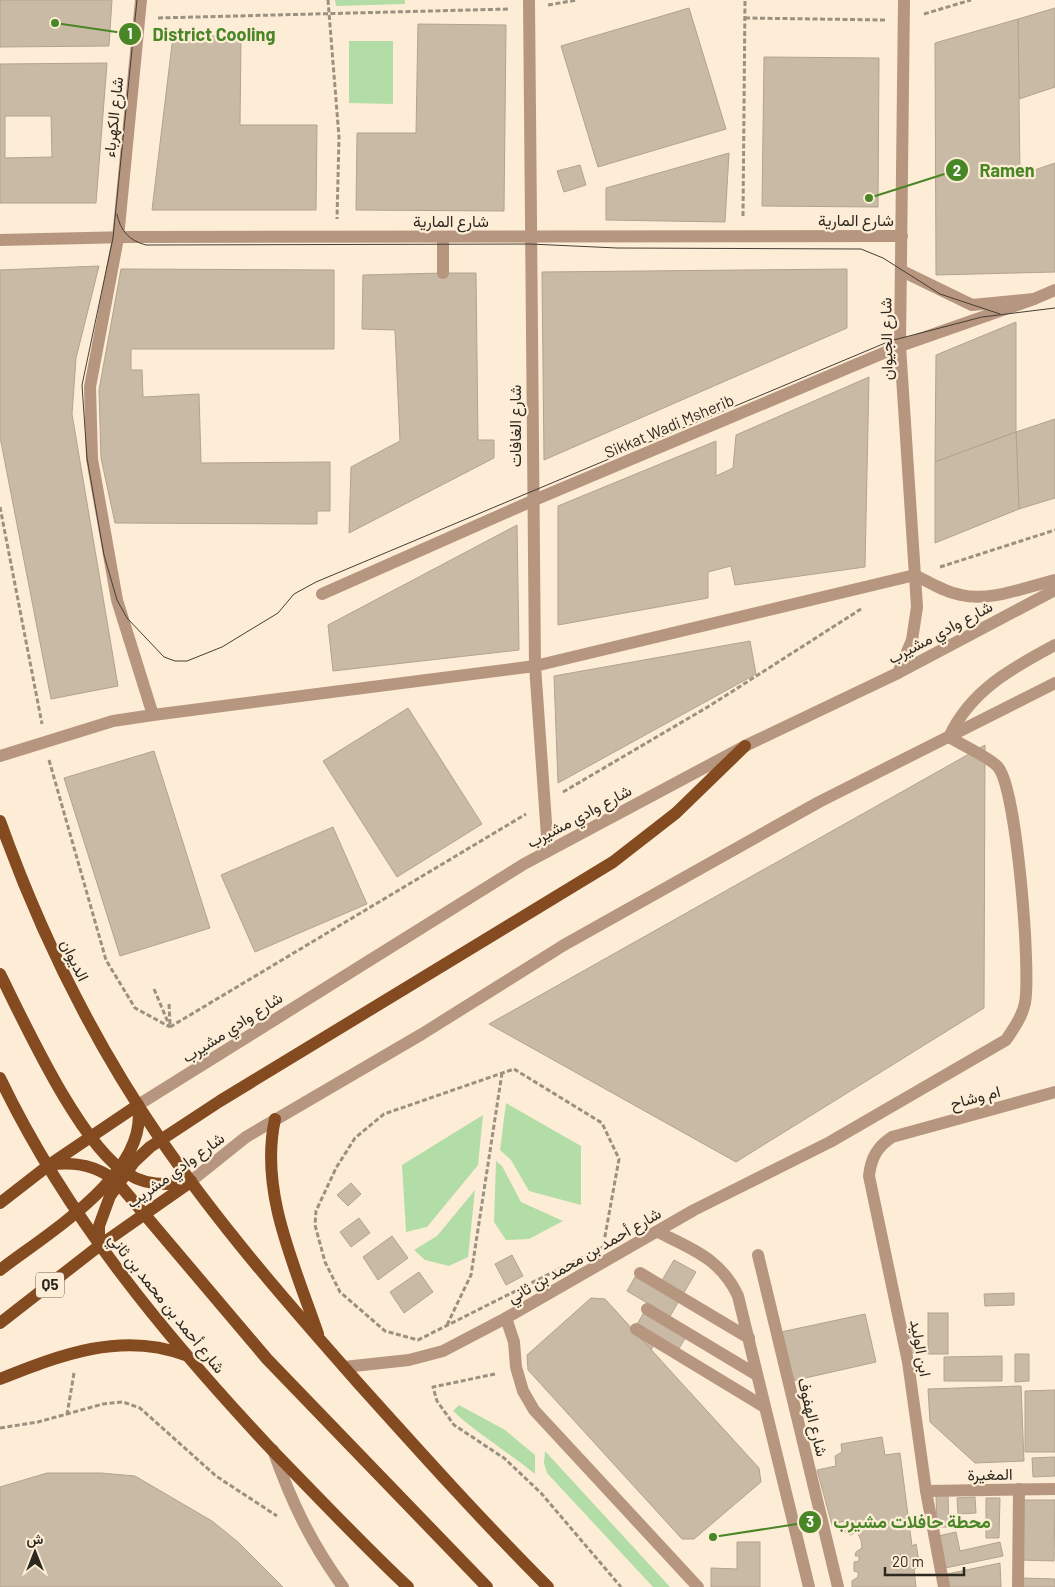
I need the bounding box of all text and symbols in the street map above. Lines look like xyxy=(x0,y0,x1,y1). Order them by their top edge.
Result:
callout: District Cooling xyxy=(117,18,285,51)
text: District Cooling xyxy=(153,23,275,45)
text: 1 xyxy=(127,24,133,42)
street label: شارع الكهرباء xyxy=(99,76,129,159)
callout: Ramen xyxy=(945,154,1045,187)
text: Ramen xyxy=(979,159,1035,181)
text: 2 xyxy=(953,161,961,179)
street label: شارع المارية xyxy=(818,210,894,232)
street label: شارع المارية xyxy=(413,211,489,233)
street label: شارع الجيوان xyxy=(875,297,899,381)
street label: شارع الغافات xyxy=(505,385,527,467)
street label: Sikkat Wadi Msherib xyxy=(601,390,736,461)
street label: شارع وادي مشيرب xyxy=(884,596,998,672)
street label: شارع وادي مشيرب xyxy=(523,780,637,856)
street label: الديوان xyxy=(55,936,94,985)
street label: شارع وادي مشيرب xyxy=(178,987,288,1070)
street label: ام وشاح xyxy=(948,1081,1003,1115)
street label: شارع وادي مشريب xyxy=(122,1128,230,1216)
street label: شارع أحمد بن محمد بن ثاني xyxy=(504,1203,666,1311)
street label: شارع أحمد بن محمد بن ثاني xyxy=(101,1229,230,1380)
road number: Q5 xyxy=(36,1272,64,1298)
street label: ابن الوليد xyxy=(905,1318,936,1378)
street label: شارع الهفوف xyxy=(792,1375,832,1459)
street label: المغيرة xyxy=(967,1464,1013,1485)
callout: محطة حافلات مشيرب xyxy=(798,1506,1001,1539)
text: محطة حافلات مشيرب xyxy=(833,1510,991,1533)
text: 3 xyxy=(806,1512,814,1530)
north arrow xyxy=(10,1527,60,1577)
text: ش xyxy=(27,1530,44,1548)
scale bar xyxy=(885,1544,964,1576)
text: 20 m xyxy=(892,1552,924,1570)

